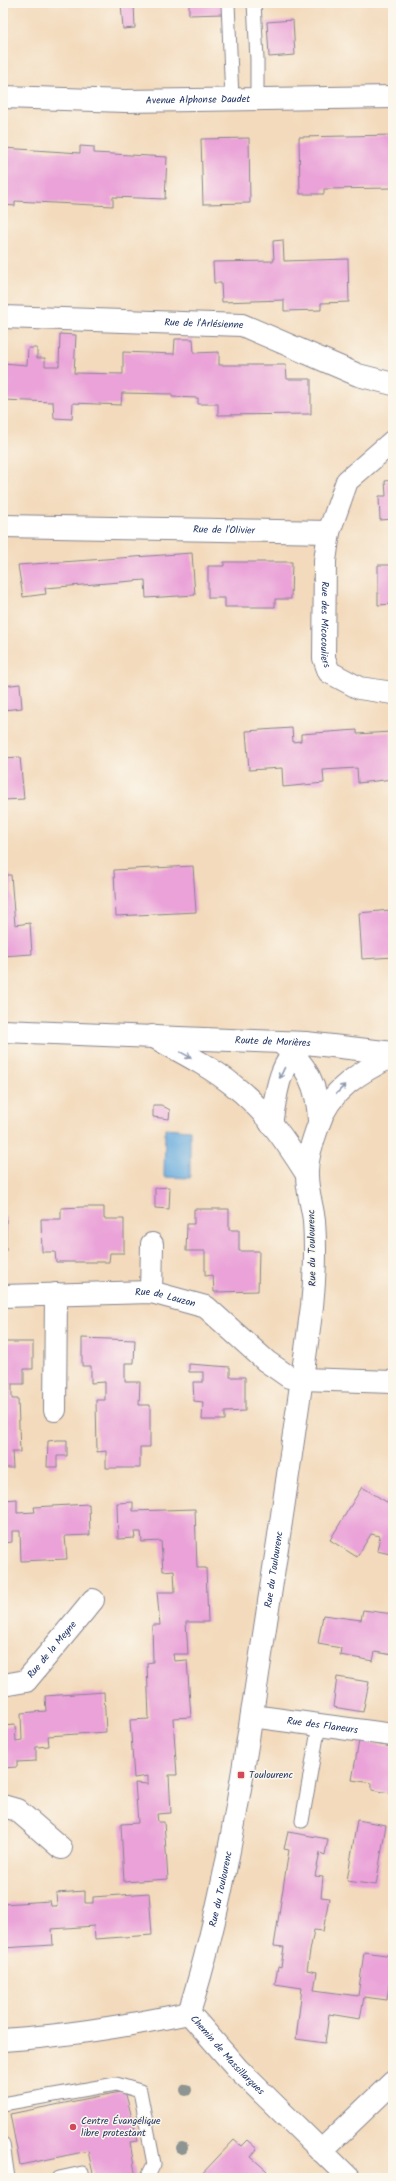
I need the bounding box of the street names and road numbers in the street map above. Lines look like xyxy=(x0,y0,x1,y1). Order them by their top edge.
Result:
street label: Avenue Alphonse Daudet xyxy=(146,91,250,109)
street label: Rue de l'Arlésienne xyxy=(164,314,244,333)
street label: Rue de l'Olivier xyxy=(193,521,256,539)
street label: Rue des Micocouliers xyxy=(316,581,335,671)
street label: Route de Morières xyxy=(235,1032,312,1052)
street label: Rue du Toulourenc xyxy=(303,1209,321,1287)
street label: Rue de Lauzon xyxy=(135,1284,197,1312)
street label: Rue du Toulourenc xyxy=(260,1530,288,1609)
street label: Rue de la Meyne xyxy=(23,1617,81,1682)
street label: Rue des Flaneurs xyxy=(286,1713,360,1738)
street label: Rue du Toulourenc xyxy=(205,1849,237,1929)
street label: Chemin de Massillargues xyxy=(186,2012,269,2099)

